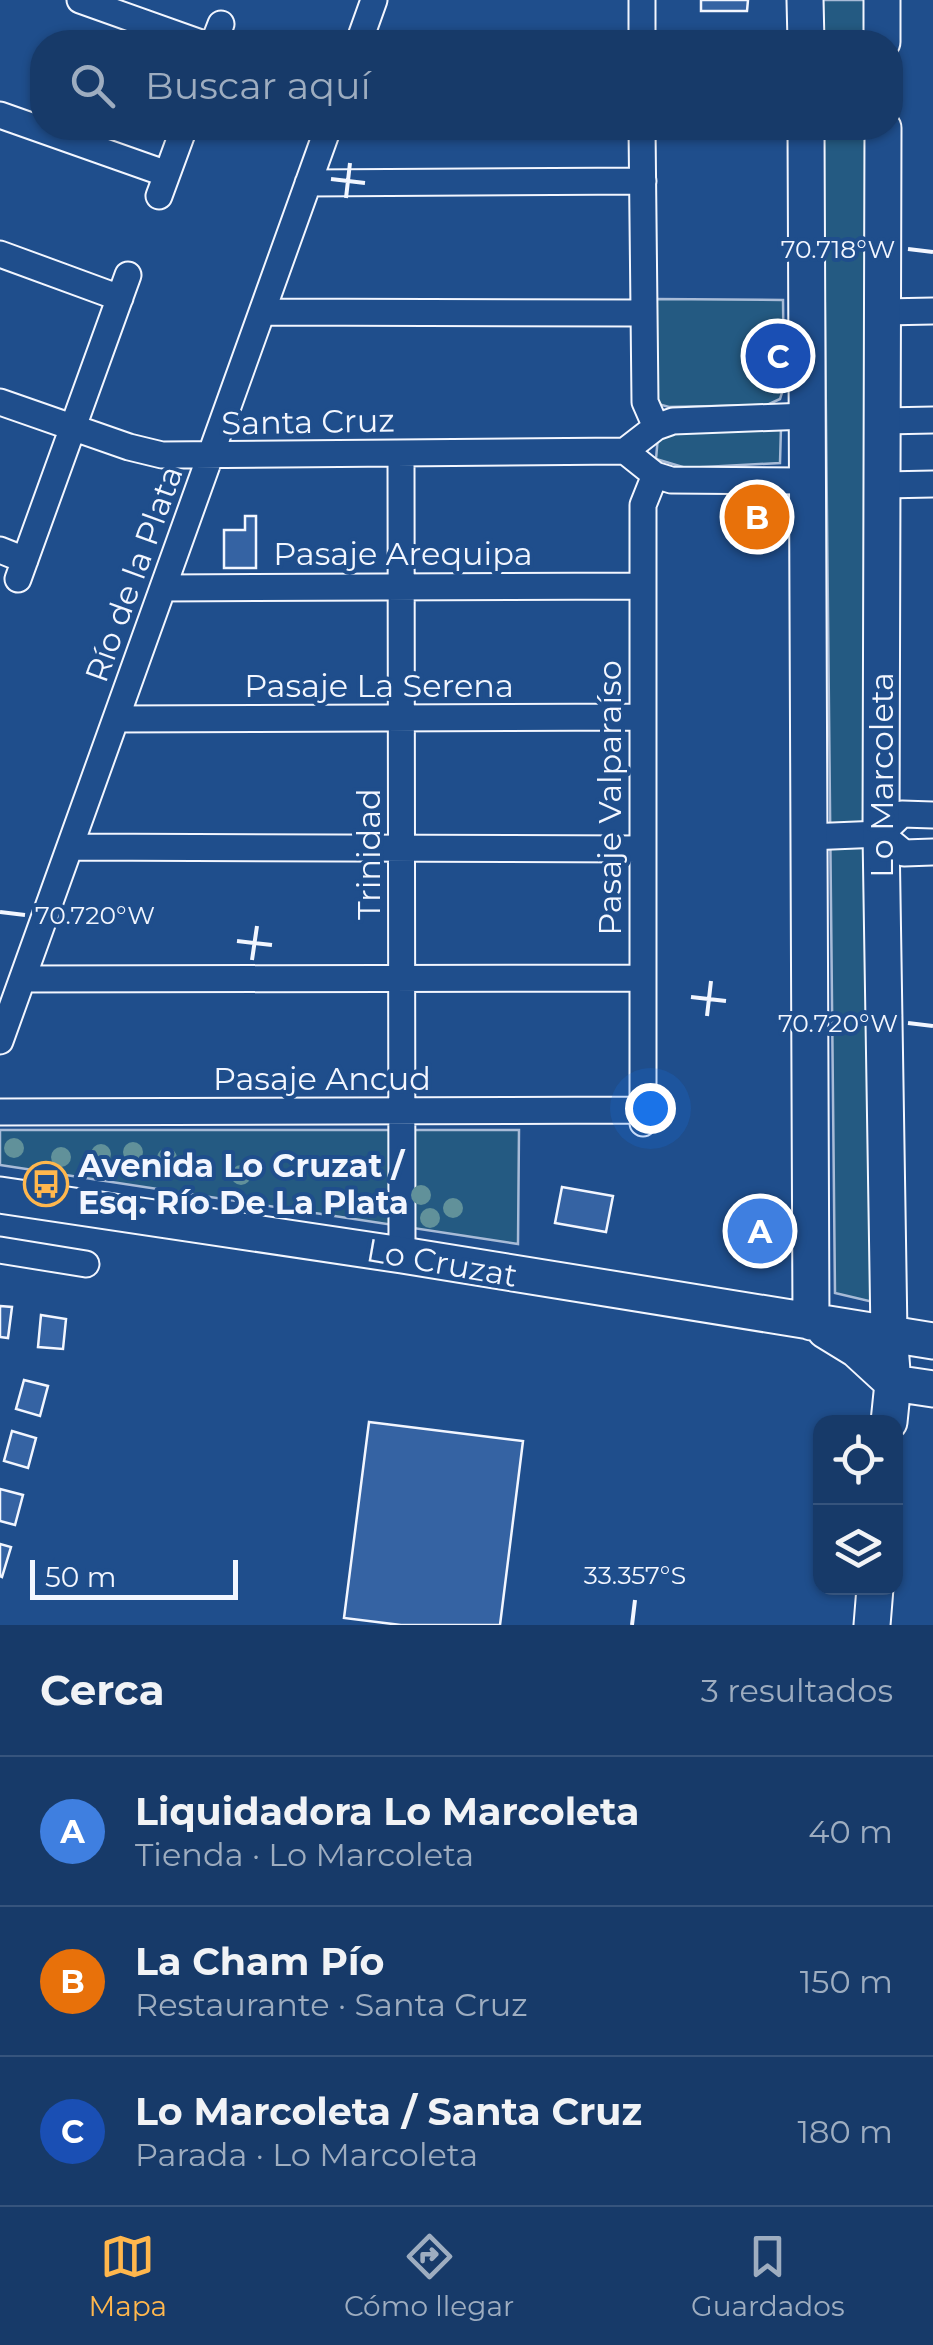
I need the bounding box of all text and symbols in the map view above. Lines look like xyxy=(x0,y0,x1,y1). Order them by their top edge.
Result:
search box xyxy=(30,30,903,140)
icon: search xyxy=(65,58,120,113)
text: Buscar aquí xyxy=(145,62,371,109)
text: 70.718°W xyxy=(781,234,895,264)
pin: C xyxy=(746,318,810,394)
street label: Santa Cruz xyxy=(221,400,395,443)
street label: Río de la Plata xyxy=(76,460,191,687)
pin: B xyxy=(724,480,790,554)
street label: Pasaje Arequipa xyxy=(273,534,533,573)
street label: Pasaje Valparaíso xyxy=(590,660,629,936)
street label: Pasaje La Serena xyxy=(244,666,514,705)
street label: Lo Marcoleta xyxy=(862,672,901,878)
street label: Trinidad xyxy=(349,788,388,920)
text: 70.720°W xyxy=(35,900,155,930)
text: 70.720°W xyxy=(778,1008,898,1038)
street label: Pasaje Ancud xyxy=(213,1059,431,1098)
your location xyxy=(625,1083,676,1134)
place label: Avenida Lo Cruzat / Esq. Río De La Plata xyxy=(77,1146,409,1222)
bus stop icon: Avenida Lo Cruzat / Esq. Río De La Plata xyxy=(23,1161,69,1207)
pin: A xyxy=(728,1194,792,1268)
street label: Lo Cruzat xyxy=(364,1230,520,1295)
map controls xyxy=(813,1415,903,1595)
button: locate xyxy=(813,1415,903,1505)
button: layers xyxy=(813,1505,903,1595)
scale bar xyxy=(30,1555,238,1600)
text: 50 m xyxy=(45,1560,116,1594)
text: 33.357°S xyxy=(584,1560,686,1590)
text: Cerca xyxy=(40,1664,165,1716)
text: 3 resultados xyxy=(701,1671,893,1710)
text: Liquidadora Lo Marcoleta xyxy=(135,1788,639,1835)
text: A xyxy=(60,1812,85,1851)
text: 40 m xyxy=(808,1812,893,1851)
text: Tienda · Lo Marcoleta xyxy=(135,1835,474,1874)
text: La Cham Pío xyxy=(135,1938,384,1985)
text: B xyxy=(60,1962,85,2001)
text: 150 m xyxy=(800,1962,893,2001)
text: Restaurante · Santa Cruz xyxy=(135,1985,528,2024)
text: Lo Marcoleta / Santa Cruz xyxy=(135,2088,642,2135)
text: C xyxy=(61,2112,84,2151)
text: 180 m xyxy=(798,2112,893,2151)
text: Parada · Lo Marcoleta xyxy=(135,2135,478,2174)
tab: Mapa xyxy=(88,2229,167,2323)
tab: Cómo llegar xyxy=(344,2229,514,2323)
tab: Guardados xyxy=(691,2229,845,2323)

